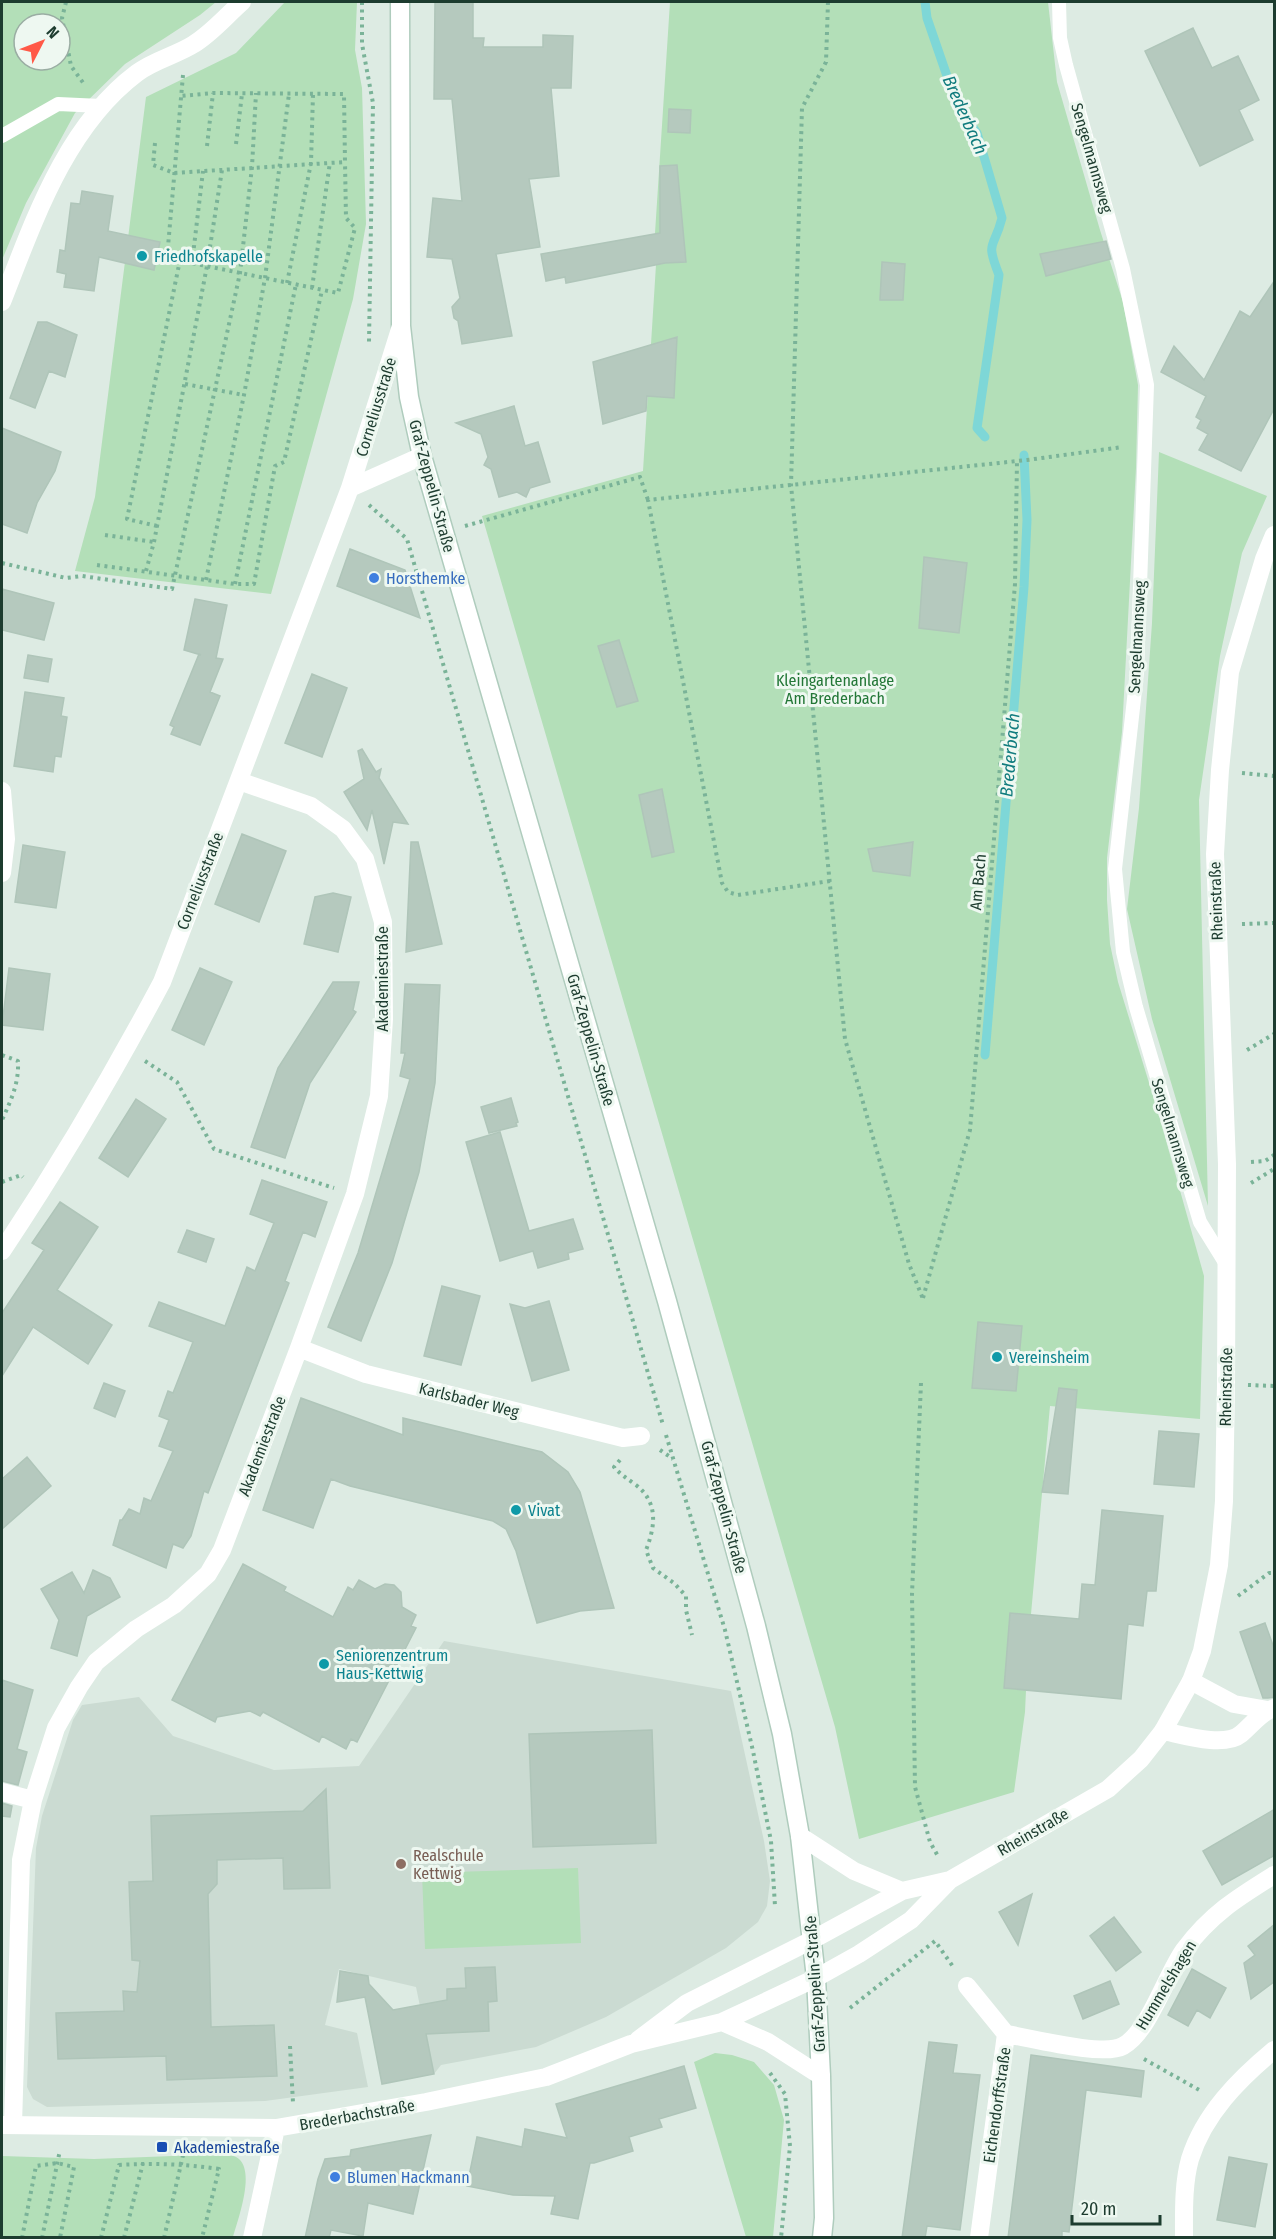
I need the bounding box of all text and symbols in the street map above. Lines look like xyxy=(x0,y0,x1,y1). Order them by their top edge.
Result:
north arrow xyxy=(12,12,72,72)
text: N xyxy=(43,22,63,42)
water label: Brederbach xyxy=(938,72,992,158)
street label: Sengelmannsweg xyxy=(1067,101,1117,216)
place label: Friedhofskapelle xyxy=(154,247,263,266)
marker: Friedhofskapelle xyxy=(135,249,149,263)
street label: Corneliusstraße xyxy=(352,355,400,459)
street label: Graf-Zeppelin-Straße xyxy=(405,418,459,555)
place label: Horsthemke xyxy=(386,569,465,588)
marker: Horsthemke xyxy=(367,571,381,585)
street label: Sengelmannsweg xyxy=(1125,579,1149,694)
park label: Kleingartenanlage Am Brederbach xyxy=(776,671,894,708)
water label: Brederbach xyxy=(995,712,1025,798)
street label: Corneliusstraße xyxy=(173,829,227,932)
street label: Am Bach xyxy=(966,853,990,911)
street label: Rheinstraße xyxy=(1205,861,1227,941)
street label: Akademiestraße xyxy=(373,926,392,1032)
street label: Graf-Zeppelin-Straße xyxy=(563,972,619,1108)
street label: Sengelmannsweg xyxy=(1147,1076,1199,1190)
street label: Rheinstraße xyxy=(1216,1347,1236,1427)
place label: Vereinsheim xyxy=(1009,1348,1090,1367)
marker: Vereinsheim xyxy=(990,1350,1004,1364)
street label: Karlsbader Weg xyxy=(417,1378,521,1422)
street label: Akademiestraße xyxy=(234,1393,290,1499)
street label: Graf-Zeppelin-Straße xyxy=(697,1439,751,1576)
place label: Vivat xyxy=(528,1501,561,1520)
marker: Vivat xyxy=(509,1503,523,1517)
place label: Seniorenzentrum Haus-Kettwig xyxy=(336,1646,448,1683)
marker: Seniorenzentrum Haus-Kettwig xyxy=(317,1657,331,1671)
street label: Rheinstraße xyxy=(994,1804,1072,1860)
place label: Realschule Kettwig xyxy=(413,1846,484,1883)
marker: Realschule Kettwig xyxy=(394,1857,408,1871)
street label: Graf-Zeppelin-Straße xyxy=(801,1915,829,2053)
street label: Hummelshagen xyxy=(1132,1937,1200,2033)
street label: Eichendorffstraße xyxy=(979,2046,1015,2164)
street label: Brederbachstraße xyxy=(298,2095,416,2134)
place label: Akademiestraße xyxy=(174,2138,280,2157)
marker: Akademiestraße xyxy=(155,2140,169,2154)
place label: Blumen Hackmann xyxy=(347,2168,470,2187)
marker: Blumen Hackmann xyxy=(328,2170,342,2184)
scale bar xyxy=(1072,2188,1160,2226)
text: 20 m xyxy=(1081,2198,1116,2220)

